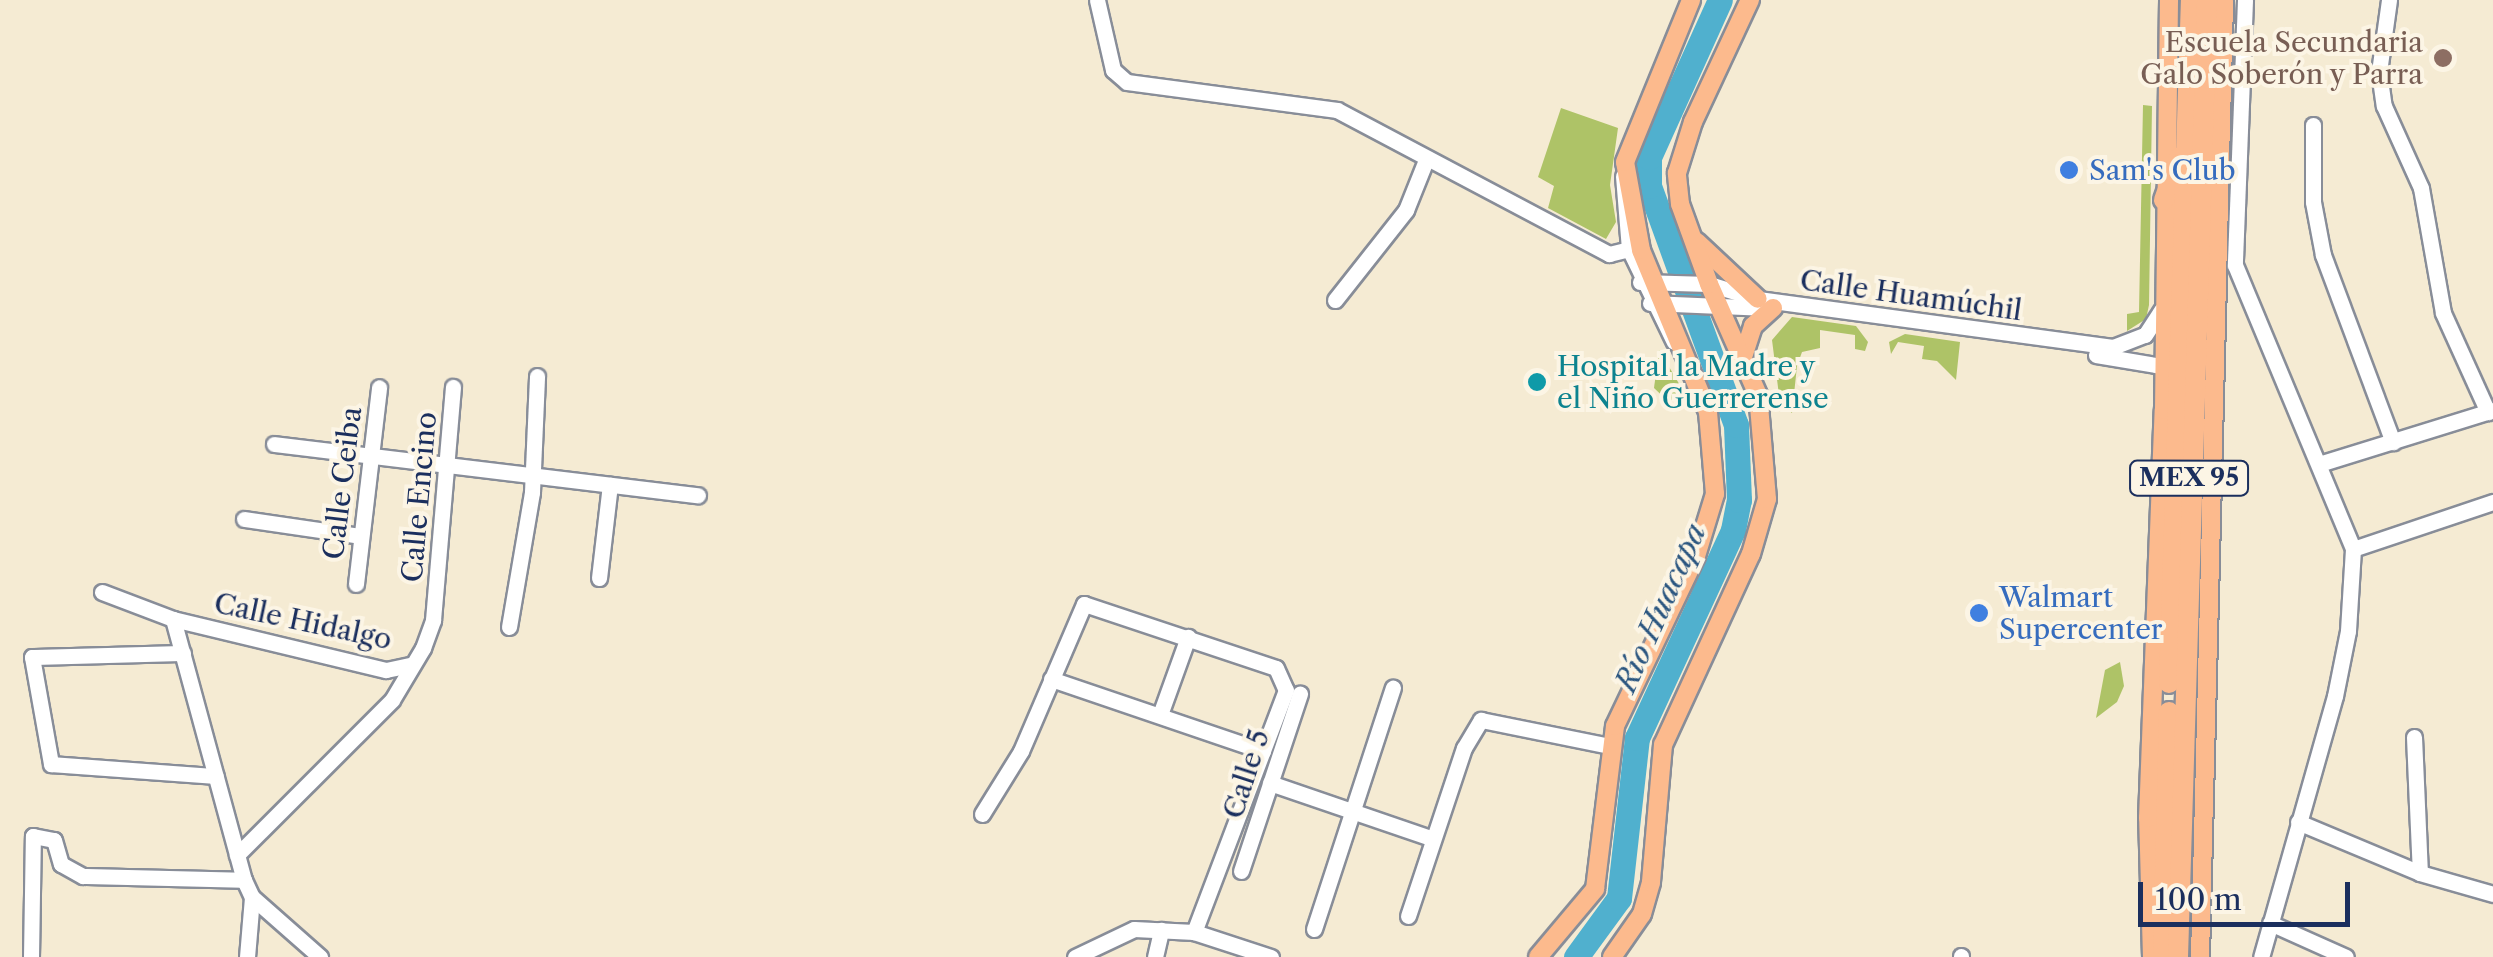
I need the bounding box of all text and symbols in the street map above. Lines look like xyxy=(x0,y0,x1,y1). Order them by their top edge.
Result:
place label: Escuela Secundaria Galo Soberón y Parra xyxy=(2138,25,2423,91)
marker: Escuela Secundaria Galo Soberón y Parra xyxy=(2432,47,2454,69)
place label: Sam's Club xyxy=(2089,153,2236,187)
marker: Sam's Club xyxy=(2058,159,2080,181)
street label: Calle Huamúchil xyxy=(1798,263,2024,327)
place label: Hospital la Madre y el Niño Guerrerense xyxy=(1557,349,1829,415)
marker: Hospital la Madre y el Niño Guerrerense xyxy=(1526,371,1548,393)
street label: Calle Ceiba xyxy=(316,405,368,561)
street label: Calle Encino xyxy=(395,410,443,584)
road number: MEX 95 xyxy=(2126,458,2252,498)
water label: Río Huacapa xyxy=(1608,518,1714,698)
place label: Walmart Supercenter xyxy=(1999,580,2163,646)
street label: Calle Hidalgo xyxy=(211,586,395,656)
marker: Walmart Supercenter xyxy=(1968,602,1990,624)
street label: Calle 5 xyxy=(1216,725,1276,823)
scale bar xyxy=(2143,862,2356,924)
text: 100 m xyxy=(2155,881,2242,918)

